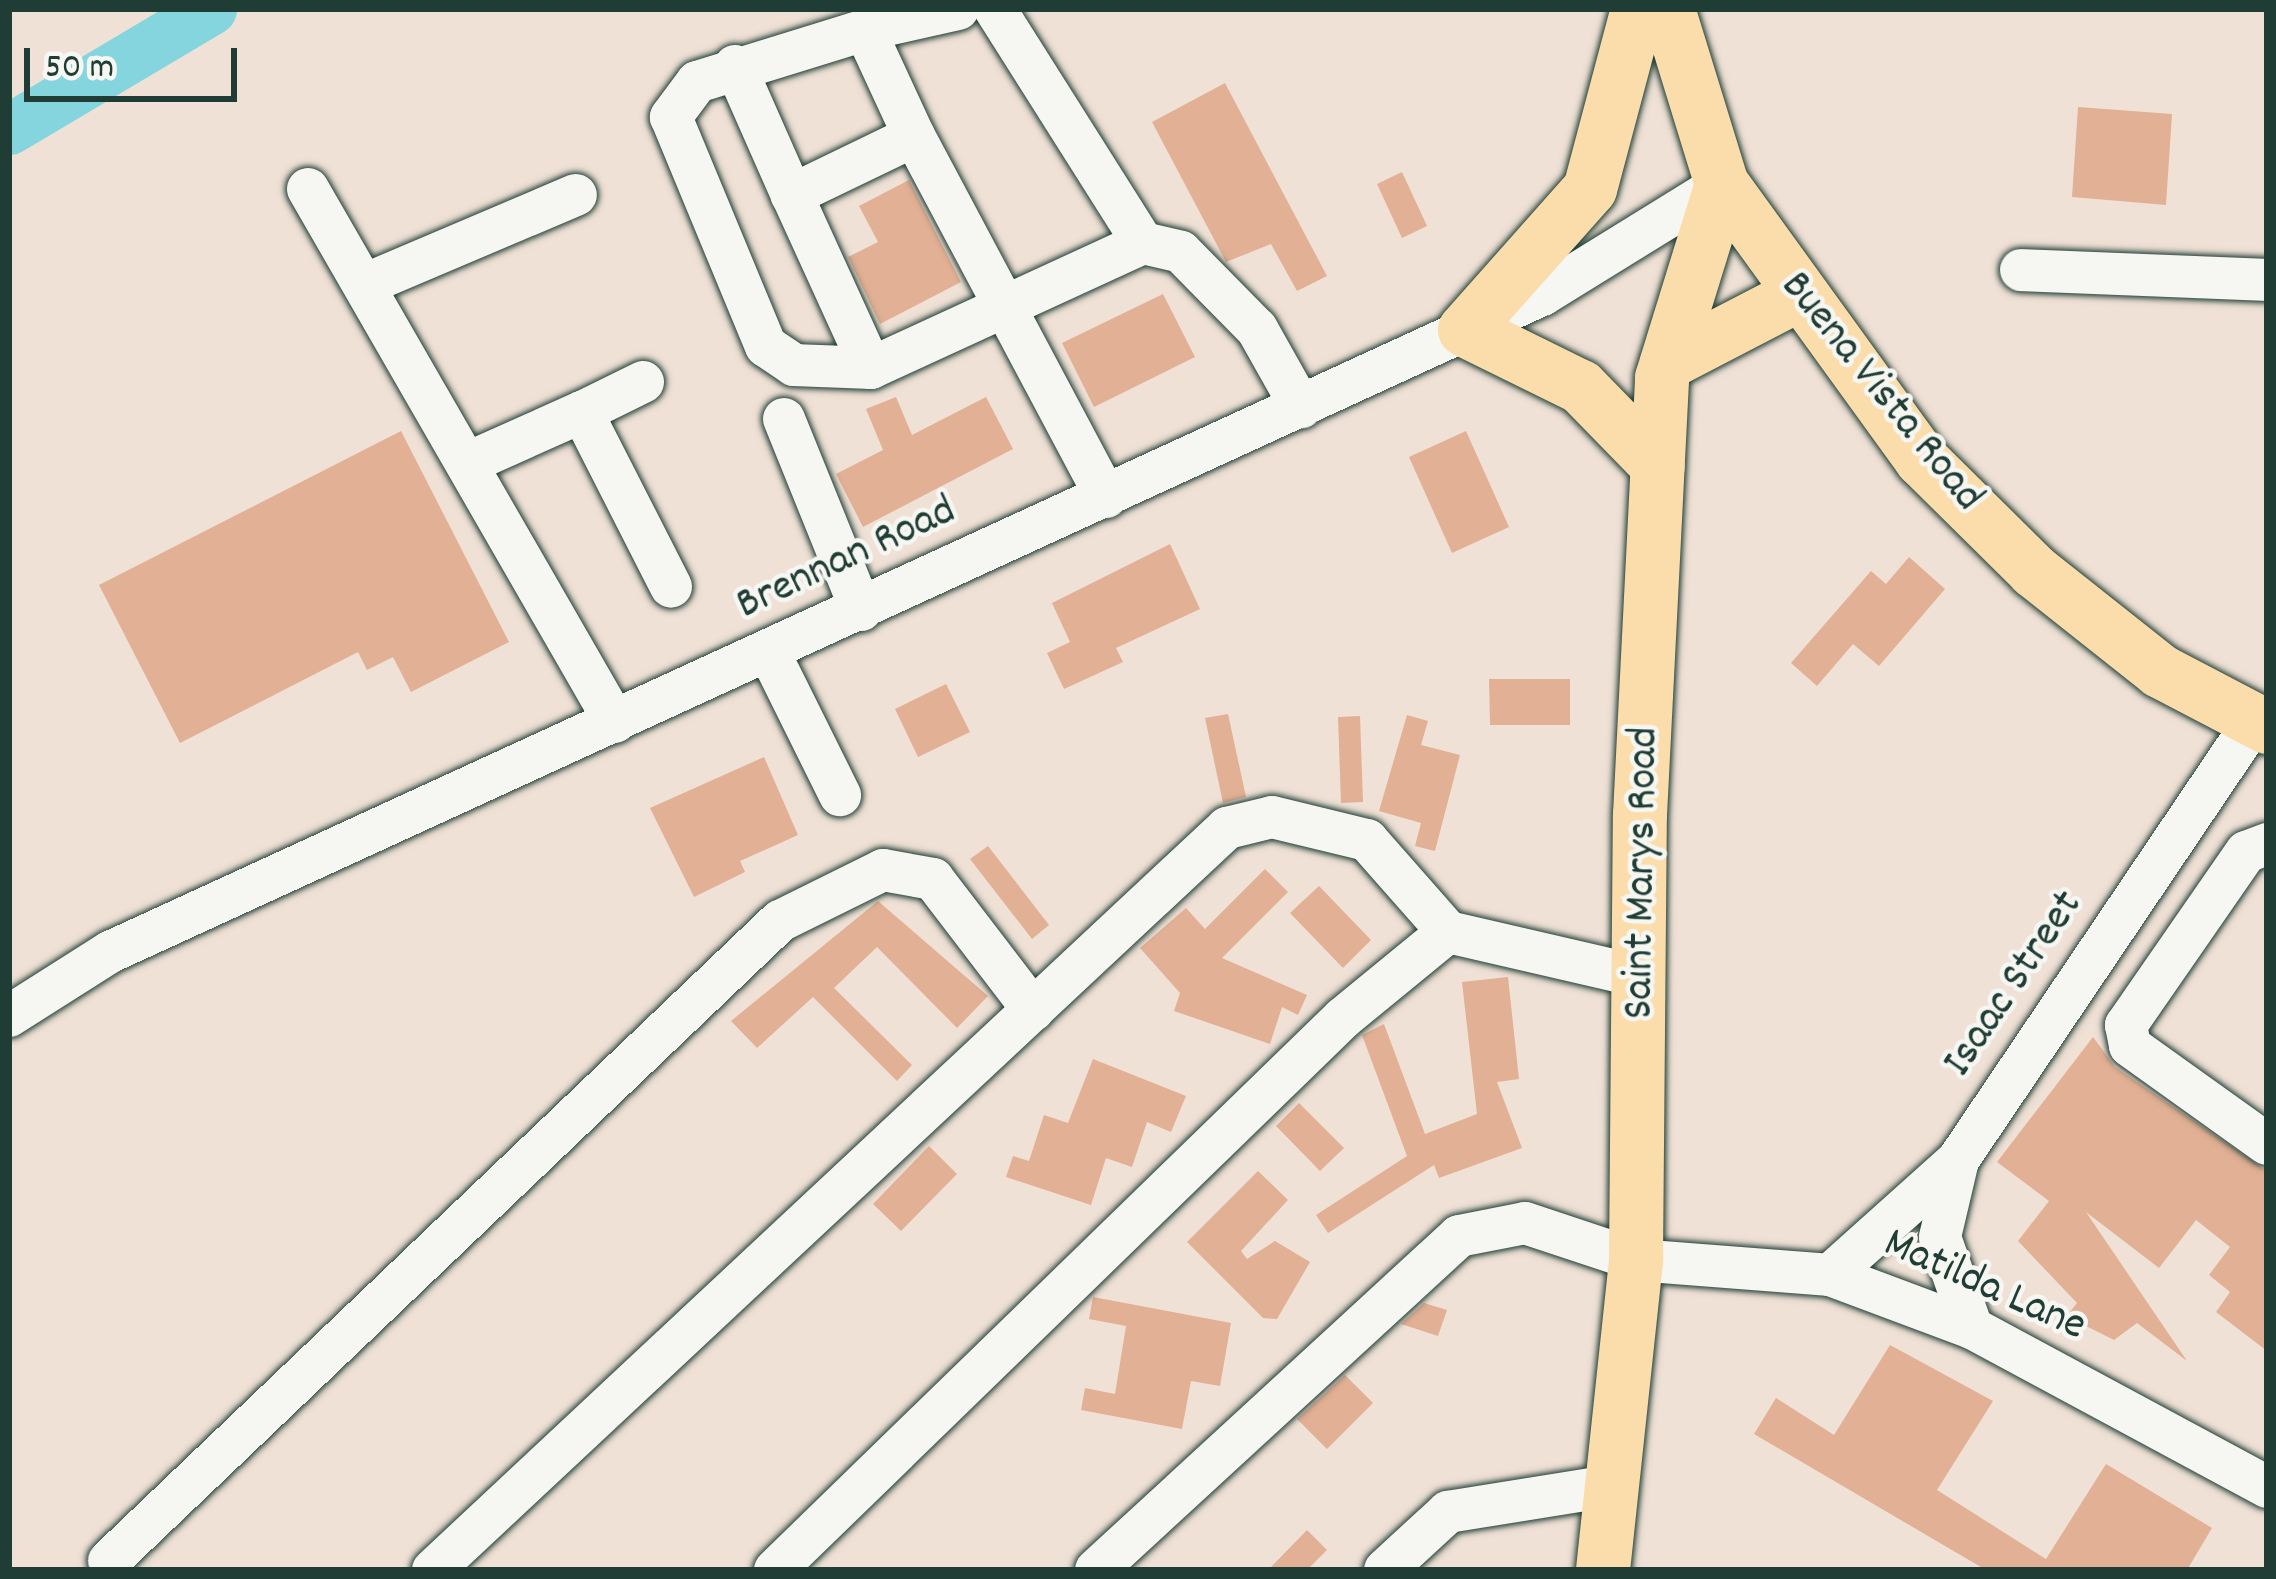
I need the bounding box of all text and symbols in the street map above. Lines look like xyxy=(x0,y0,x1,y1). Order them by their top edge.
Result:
scale bar xyxy=(30,24,243,98)
text: 50 m xyxy=(45,43,114,95)
street label: Buena Vista Road xyxy=(1767,262,1993,524)
street label: Brennan Road xyxy=(729,486,965,634)
street label: Saint Marys Road xyxy=(1614,726,1674,1020)
street label: Isaac Street xyxy=(1933,882,2097,1088)
street label: Matilda Lane xyxy=(1875,1218,2093,1356)

